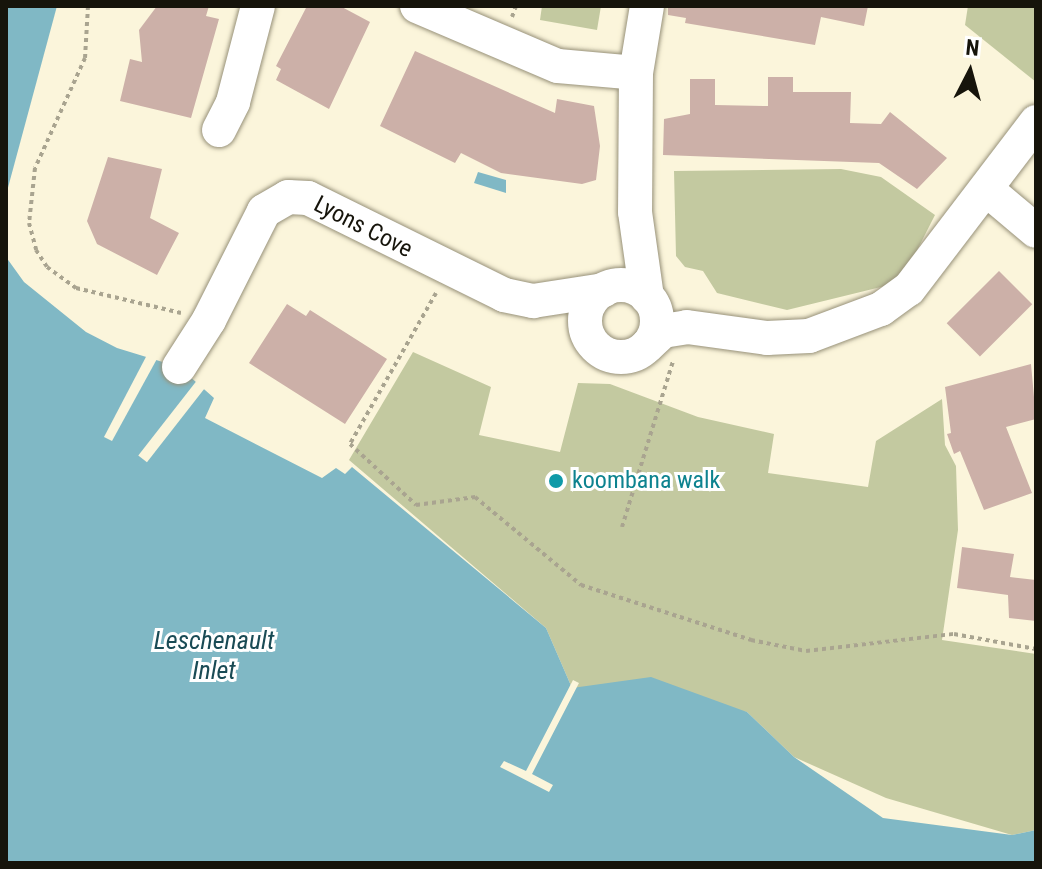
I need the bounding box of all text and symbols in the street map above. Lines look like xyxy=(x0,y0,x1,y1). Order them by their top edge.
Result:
north arrow xyxy=(930,32,1010,112)
text: N xyxy=(965,34,981,61)
street label: Lyons Cove xyxy=(309,190,417,264)
place label: koombana walk xyxy=(572,467,720,495)
marker: koombana walk xyxy=(547,472,565,490)
water label: Leschenault Inlet xyxy=(154,625,274,686)

